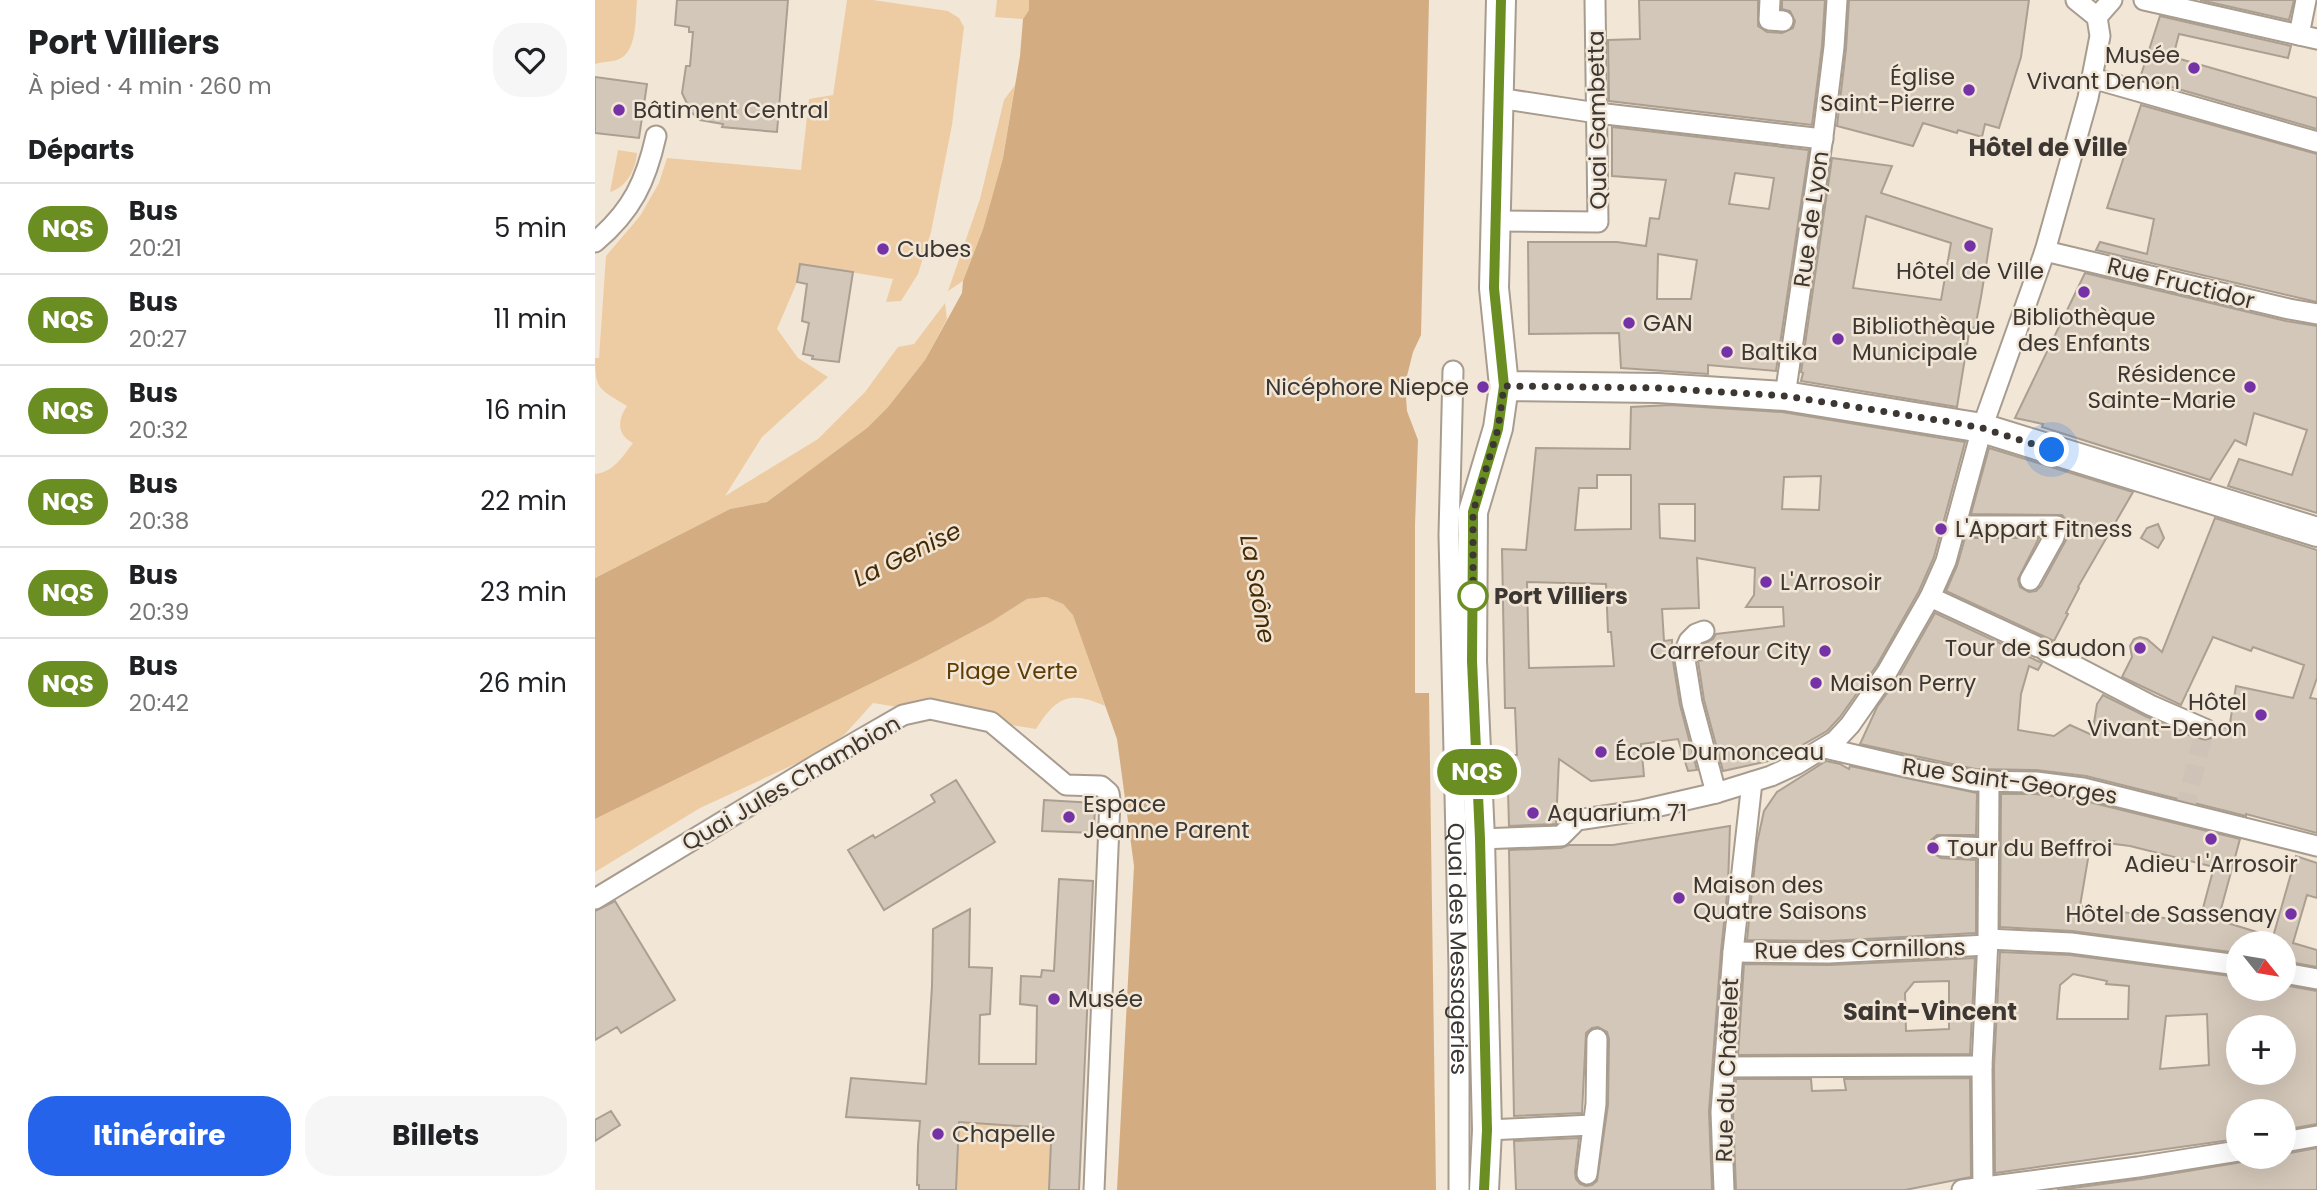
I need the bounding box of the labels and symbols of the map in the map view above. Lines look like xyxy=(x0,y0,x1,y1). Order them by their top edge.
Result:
street label: Quai Gambetta xyxy=(1579,30,1615,210)
place label: Musée Vivant Denon xyxy=(2026,39,2180,97)
marker: Musée Vivant Denon xyxy=(2186,60,2202,76)
place label: Église Saint-Pierre xyxy=(1820,61,1955,119)
marker: Église Saint-Pierre xyxy=(1961,82,1977,98)
place label: Bâtiment Central xyxy=(633,94,829,126)
marker: Bâtiment Central xyxy=(611,102,627,118)
district label: Hôtel de Ville xyxy=(1968,131,2128,164)
street label: Rue de Lyon xyxy=(1786,149,1836,289)
place label: Cubes xyxy=(897,233,971,265)
marker: Hôtel de Ville xyxy=(1962,238,1978,254)
marker: Cubes xyxy=(875,241,891,257)
street label: Rue Fructidor xyxy=(2104,249,2258,317)
place label: Hôtel de Ville xyxy=(1896,255,2044,287)
marker: Bibliothèque des Enfants xyxy=(2076,284,2092,300)
place label: Bibliothèque des Enfants xyxy=(2012,301,2156,359)
place label: GAN xyxy=(1643,307,1693,339)
place label: Bibliothèque Municipale xyxy=(1852,310,1995,368)
marker: GAN xyxy=(1621,315,1637,331)
marker: Bibliothèque Municipale xyxy=(1830,331,1846,347)
place label: Baltika xyxy=(1741,336,1818,368)
marker: Baltika xyxy=(1719,344,1735,360)
place label: Résidence Sainte-Marie xyxy=(2087,358,2236,416)
place label: Nicéphore Niepce xyxy=(1265,371,1469,403)
marker: Nicéphore Niepce xyxy=(1475,379,1491,395)
marker: Résidence Sainte-Marie xyxy=(2242,379,2258,395)
your location xyxy=(2034,432,2069,467)
place label: L'Appart Fitness xyxy=(1955,513,2132,545)
water label: La Genise xyxy=(848,514,966,594)
marker: L'Appart Fitness xyxy=(1933,521,1949,537)
water label: La Saône xyxy=(1232,532,1284,646)
place label: L'Arrosoir xyxy=(1780,566,1882,598)
marker: L'Arrosoir xyxy=(1758,574,1774,590)
place label: Port Villiers xyxy=(1494,580,1628,612)
marker: Port Villiers xyxy=(1458,581,1488,611)
place label: Tour de Saudon xyxy=(1945,632,2126,664)
place label: Carrefour City xyxy=(1650,635,1811,667)
marker: Tour de Saudon xyxy=(2132,640,2148,656)
marker: Carrefour City xyxy=(1817,643,1833,659)
park label: Plage Verte xyxy=(946,655,1078,687)
place label: Maison Perry xyxy=(1830,667,1976,699)
marker: Maison Perry xyxy=(1808,675,1824,691)
place label: Hôtel Vivant-Denon xyxy=(2087,686,2247,744)
street label: Quai Jules Chambion xyxy=(676,707,906,859)
marker: Hôtel Vivant-Denon xyxy=(2253,707,2269,723)
place label: École Dumonceau xyxy=(1615,736,1824,768)
marker: École Dumonceau xyxy=(1593,744,1609,760)
line badge: NQS xyxy=(1437,749,1517,795)
street label: Rue Saint-Georges xyxy=(1900,750,2120,812)
place label: Espace Jeanne Parent xyxy=(1083,788,1250,846)
place label: Aquarium 71 xyxy=(1547,797,1687,829)
marker: Aquarium 71 xyxy=(1525,805,1541,821)
marker: Espace Jeanne Parent xyxy=(1061,809,1077,825)
street label: Quai des Messageries xyxy=(1440,822,1475,1075)
marker: Adieu L'Arrosoir xyxy=(2203,831,2219,847)
place label: Tour du Beffroi xyxy=(1947,832,2112,864)
marker: Tour du Beffroi xyxy=(1925,840,1941,856)
place label: Adieu L'Arrosoir xyxy=(2124,848,2298,880)
place label: Maison des Quatre Saisons xyxy=(1693,869,1867,927)
marker: Maison des Quatre Saisons xyxy=(1671,890,1687,906)
place label: Hôtel de Sassenay xyxy=(2065,898,2277,930)
marker: Hôtel de Sassenay xyxy=(2283,906,2299,922)
street label: Rue des Cornillons xyxy=(1754,931,1966,967)
north arrow xyxy=(2226,931,2296,1001)
street label: Rue du Châtelet xyxy=(1708,977,1746,1163)
place label: Musée xyxy=(1068,983,1143,1015)
marker: Musée xyxy=(1046,991,1062,1007)
district label: Saint-Vincent xyxy=(1843,995,2017,1028)
place label: Chapelle xyxy=(952,1118,1055,1150)
marker: Chapelle xyxy=(930,1126,946,1142)

